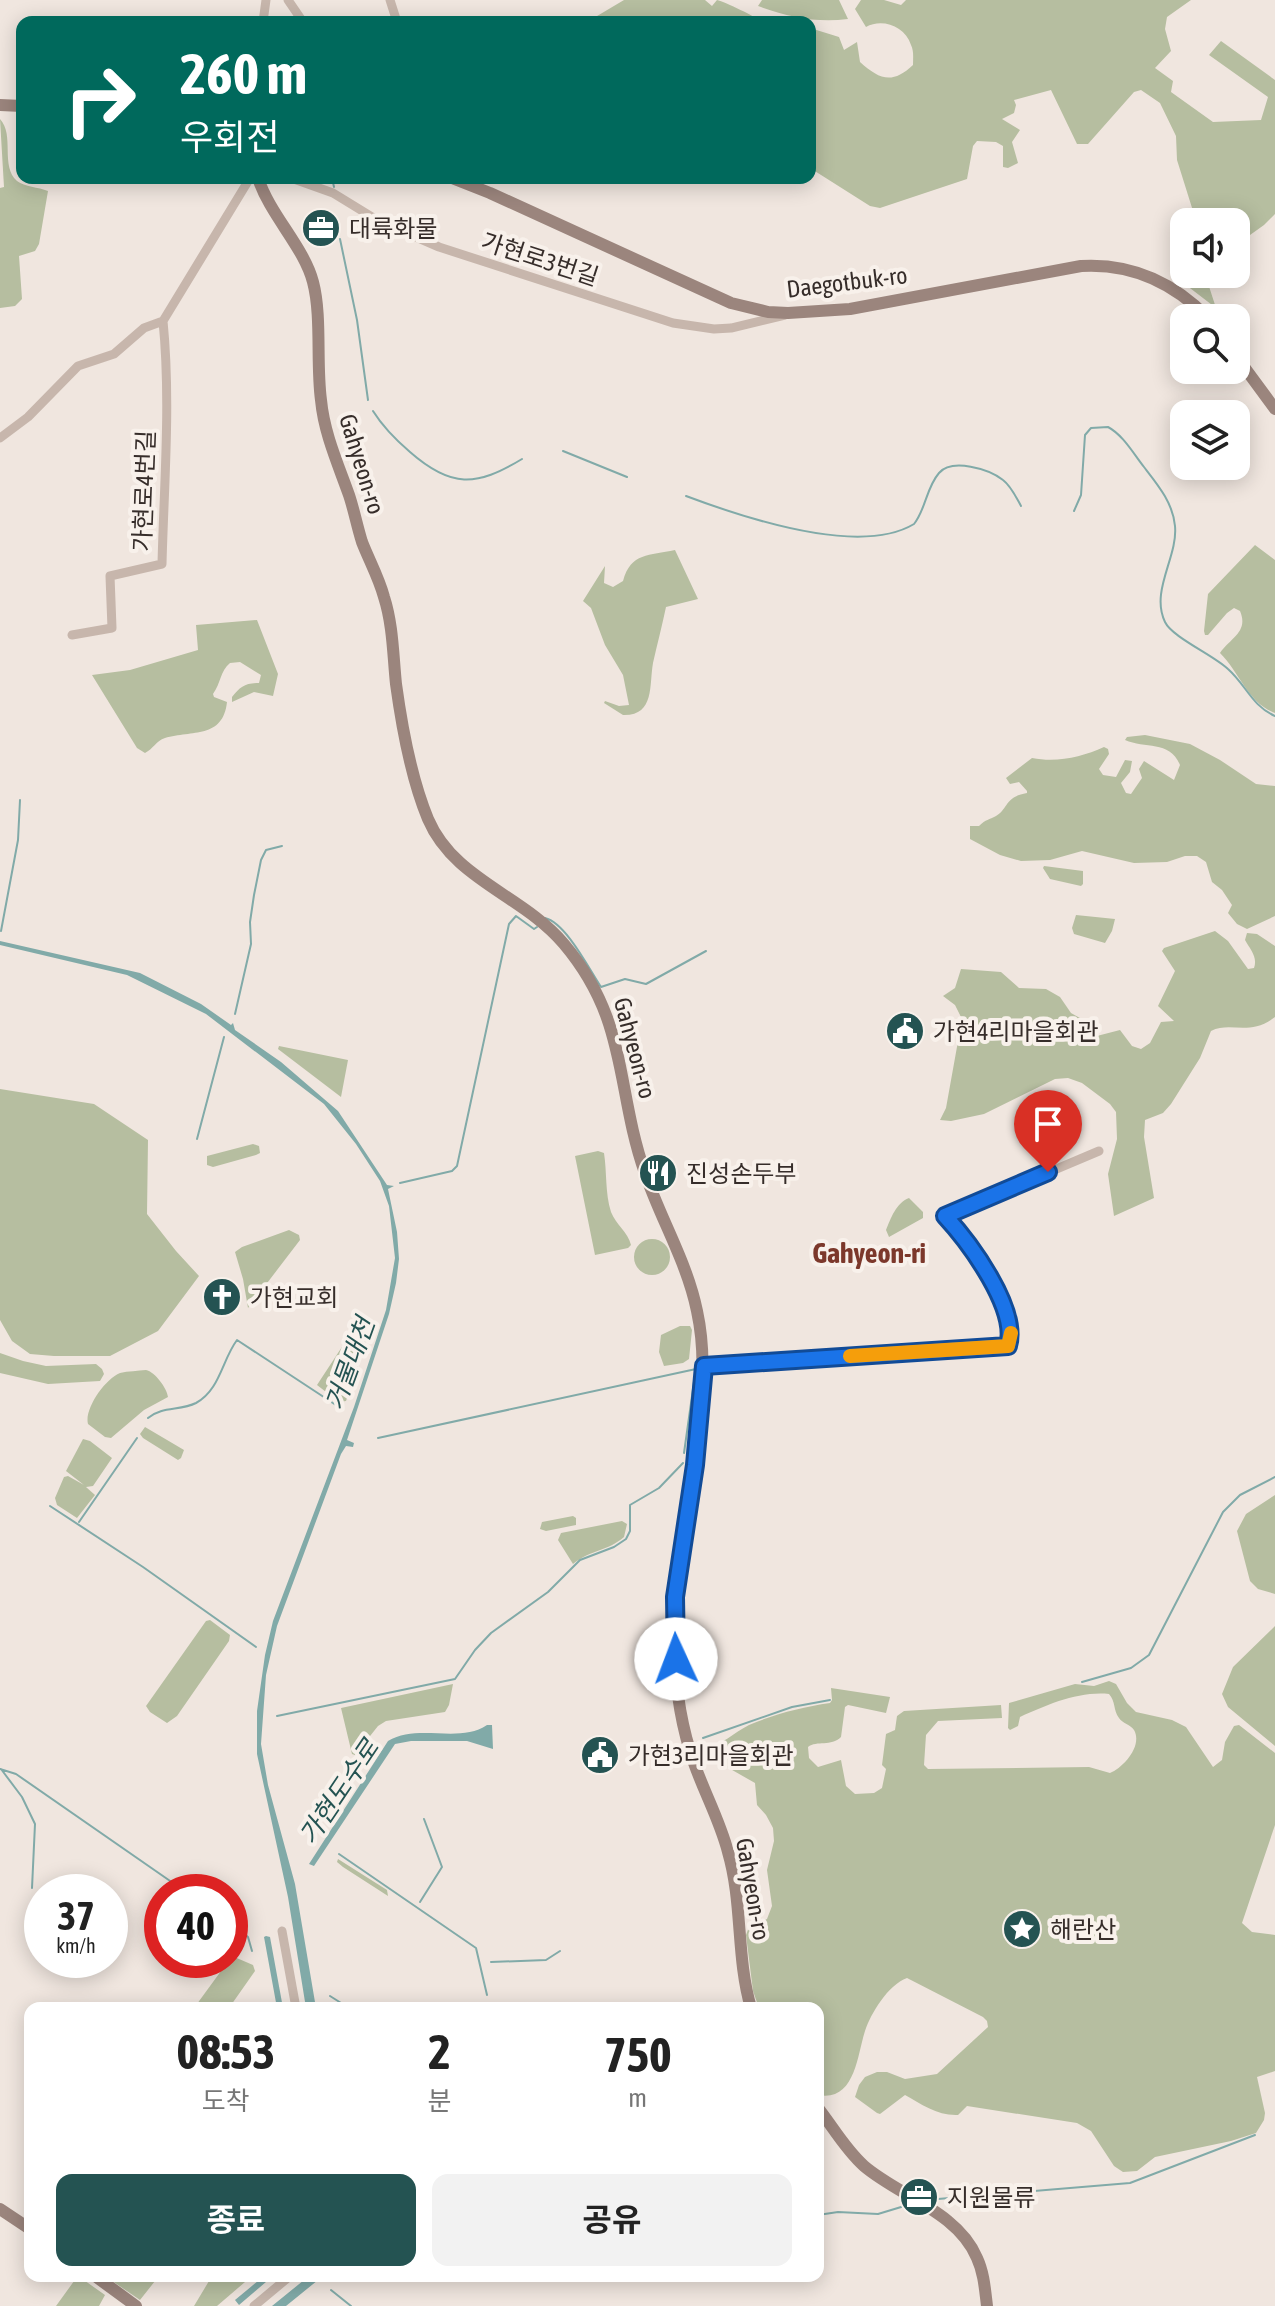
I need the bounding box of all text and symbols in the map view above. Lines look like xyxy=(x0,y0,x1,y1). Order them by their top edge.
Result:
text: 260 m xyxy=(180,42,307,106)
icon: right xyxy=(48,48,152,152)
text: 우회전 xyxy=(180,116,279,158)
office icon: 대륙화물 xyxy=(300,207,342,249)
map controls xyxy=(1170,208,1250,480)
button: sound xyxy=(1170,208,1250,288)
place label: 대륙화물 xyxy=(349,215,437,242)
street label: 가현로3번길 xyxy=(478,227,602,291)
street label: Daegotbuk-ro xyxy=(785,261,909,303)
button: search xyxy=(1170,304,1250,384)
button: layers xyxy=(1170,400,1250,480)
street label: Gahyeon-ro xyxy=(334,411,390,517)
street label: 가현로4번길 xyxy=(128,430,160,552)
street label: Gahyeon-ro xyxy=(609,995,661,1101)
public building icon: 가현4리마을회관 xyxy=(884,1010,926,1052)
place label: 가현4리마을회관 xyxy=(933,1018,1099,1045)
pin xyxy=(1014,1090,1082,1172)
icon: arrive xyxy=(1026,1102,1070,1146)
restaurant icon: 진성손두부 xyxy=(637,1152,679,1194)
place label: 진성손두부 xyxy=(686,1160,796,1187)
district label: Gahyeon-ri xyxy=(812,1237,926,1269)
church icon: 가현교회 xyxy=(201,1276,243,1318)
place label: 가현교회 xyxy=(250,1284,338,1311)
water label: 거물대천 xyxy=(320,1311,382,1414)
position arrow xyxy=(634,1617,718,1701)
water label: 가현도수로 xyxy=(293,1733,385,1850)
public building icon: 가현3리마을회관 xyxy=(579,1734,621,1776)
place label: 가현3리마을회관 xyxy=(628,1742,794,1769)
street label: Gahyeon-ro xyxy=(731,1836,775,1942)
speed limit sign: 40 xyxy=(144,1874,248,1978)
text: 37 xyxy=(57,1893,95,1938)
place icon: 해란산 xyxy=(1001,1908,1043,1950)
place label: 해란산 xyxy=(1050,1916,1116,1943)
text: km/h xyxy=(56,1934,96,1957)
text: 08:53 xyxy=(176,2024,275,2079)
text: 2 xyxy=(428,2024,451,2079)
text: 750 xyxy=(604,2027,672,2082)
text: m xyxy=(628,2083,647,2113)
text: 도착 xyxy=(202,2086,250,2116)
text: 분 xyxy=(428,2086,452,2116)
button: 종료 xyxy=(56,2174,416,2266)
button: 공유 xyxy=(432,2174,792,2266)
office icon: 지원물류 xyxy=(898,2176,940,2218)
place label: 지원물류 xyxy=(947,2184,1035,2211)

